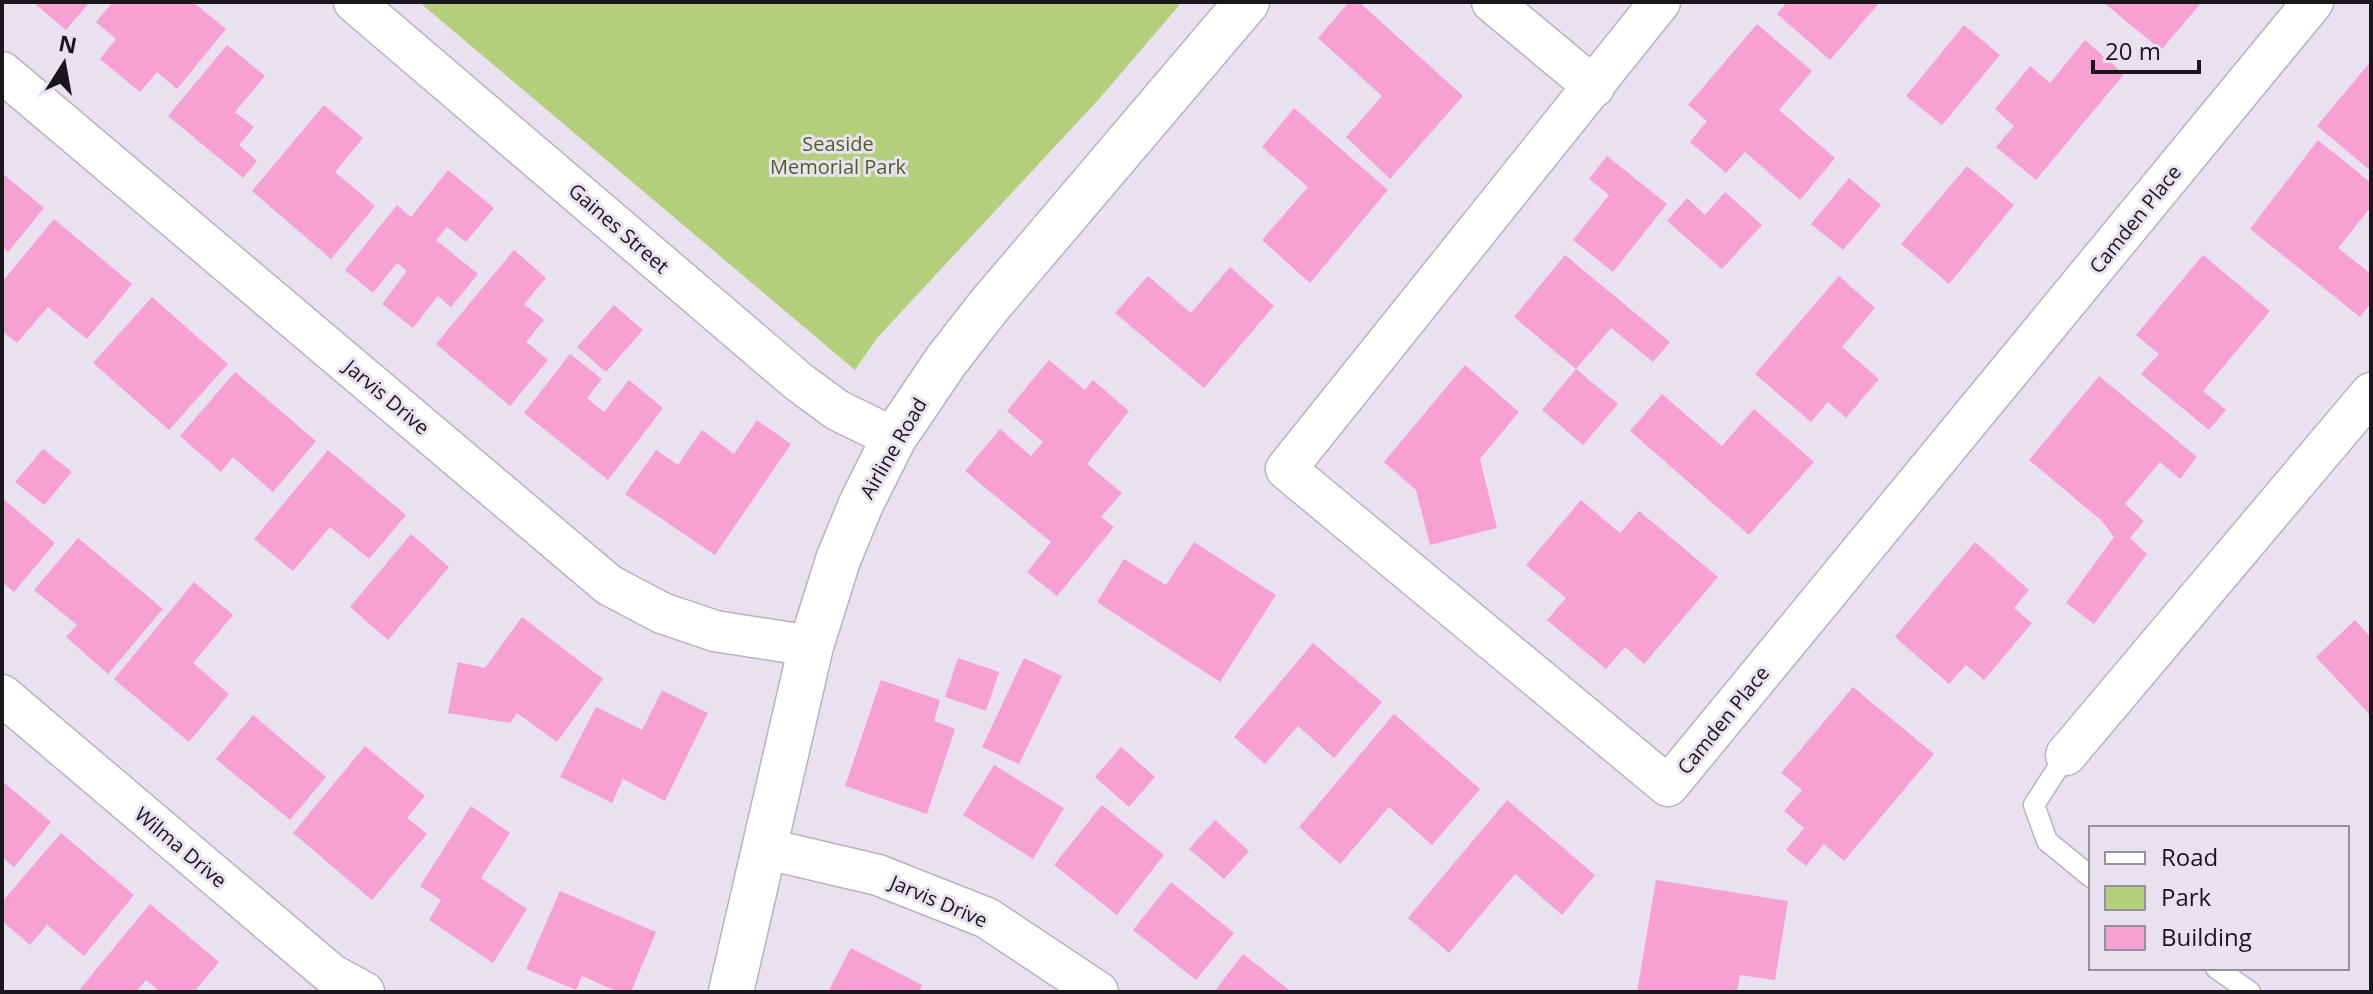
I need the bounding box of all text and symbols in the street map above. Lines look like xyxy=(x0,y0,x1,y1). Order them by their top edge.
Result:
north arrow xyxy=(24,24,104,104)
scale bar xyxy=(2093,24,2199,74)
text: N xyxy=(56,27,80,60)
text: 20 m xyxy=(2105,34,2161,67)
park label: Seaside Memorial Park xyxy=(770,130,907,180)
street label: Camden Place xyxy=(2083,159,2187,279)
street label: Gaines Street xyxy=(563,177,675,279)
street label: Jarvis Drive xyxy=(337,352,435,441)
street label: Airline Road xyxy=(853,393,933,503)
street label: Camden Place xyxy=(1671,660,1775,780)
street label: Wilma Drive xyxy=(129,801,233,893)
legend xyxy=(2089,826,2349,970)
text: Road xyxy=(2161,840,2218,873)
street label: Jarvis Drive xyxy=(884,868,992,934)
text: Park xyxy=(2161,880,2212,913)
text: Building xyxy=(2161,920,2252,953)

